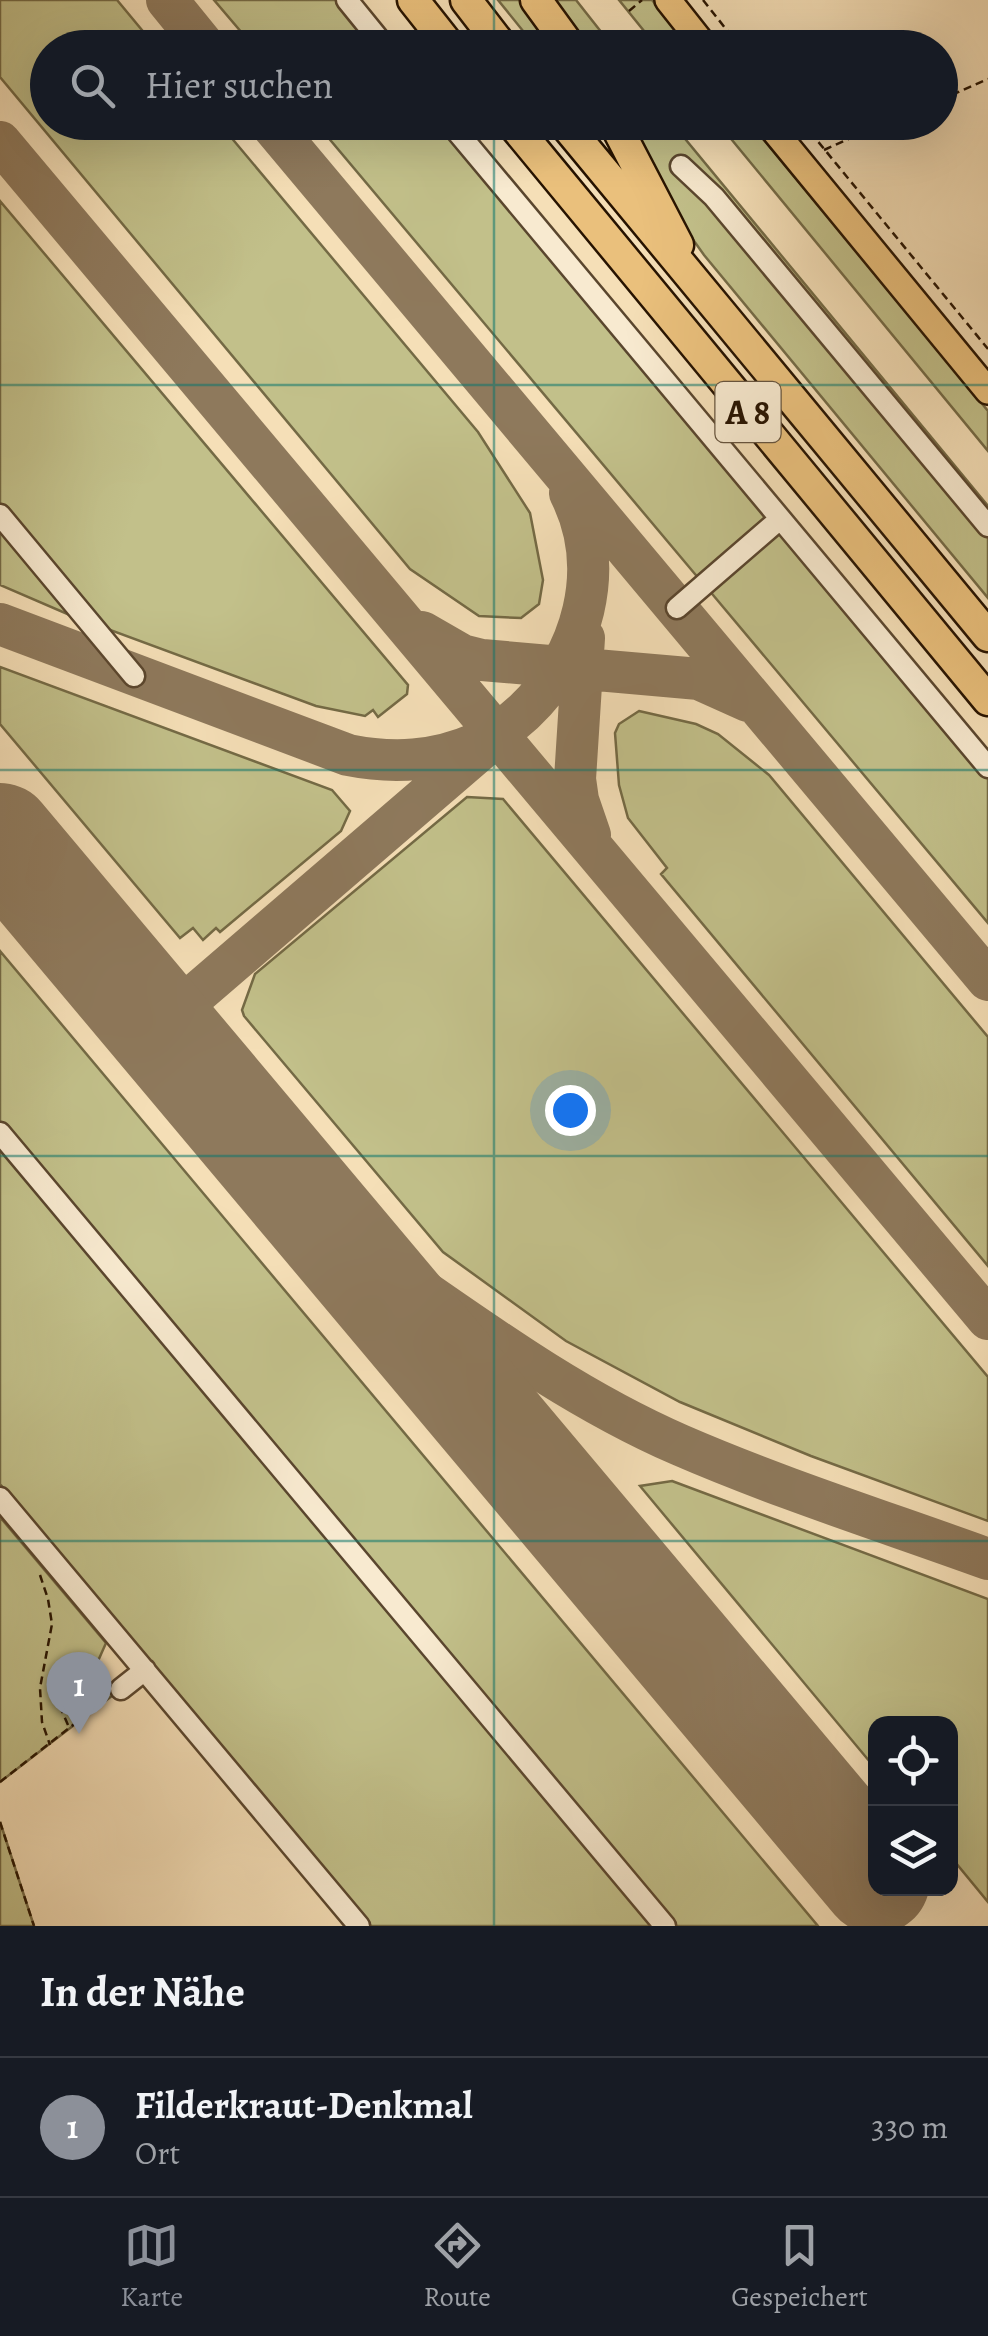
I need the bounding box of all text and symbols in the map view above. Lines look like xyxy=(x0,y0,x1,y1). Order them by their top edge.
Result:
search box xyxy=(30,30,958,140)
icon: search xyxy=(65,58,120,113)
text: Hier suchen xyxy=(145,59,333,111)
road number: A 8 xyxy=(716,382,780,442)
your location xyxy=(545,1085,596,1136)
pin: 1 xyxy=(46,1652,112,1734)
map controls xyxy=(868,1716,958,1896)
button: locate xyxy=(868,1716,958,1806)
button: layers xyxy=(868,1806,958,1896)
text: In der Nähe xyxy=(40,1963,245,2020)
text: Filderkraut-Denkmal xyxy=(135,2079,473,2131)
text: 1 xyxy=(67,2105,78,2149)
text: 330 m xyxy=(871,2105,948,2149)
text: Ort xyxy=(135,2131,180,2175)
tab: Karte xyxy=(120,2218,183,2316)
tab: Route xyxy=(424,2218,491,2316)
tab: Gespeichert xyxy=(731,2218,868,2316)

